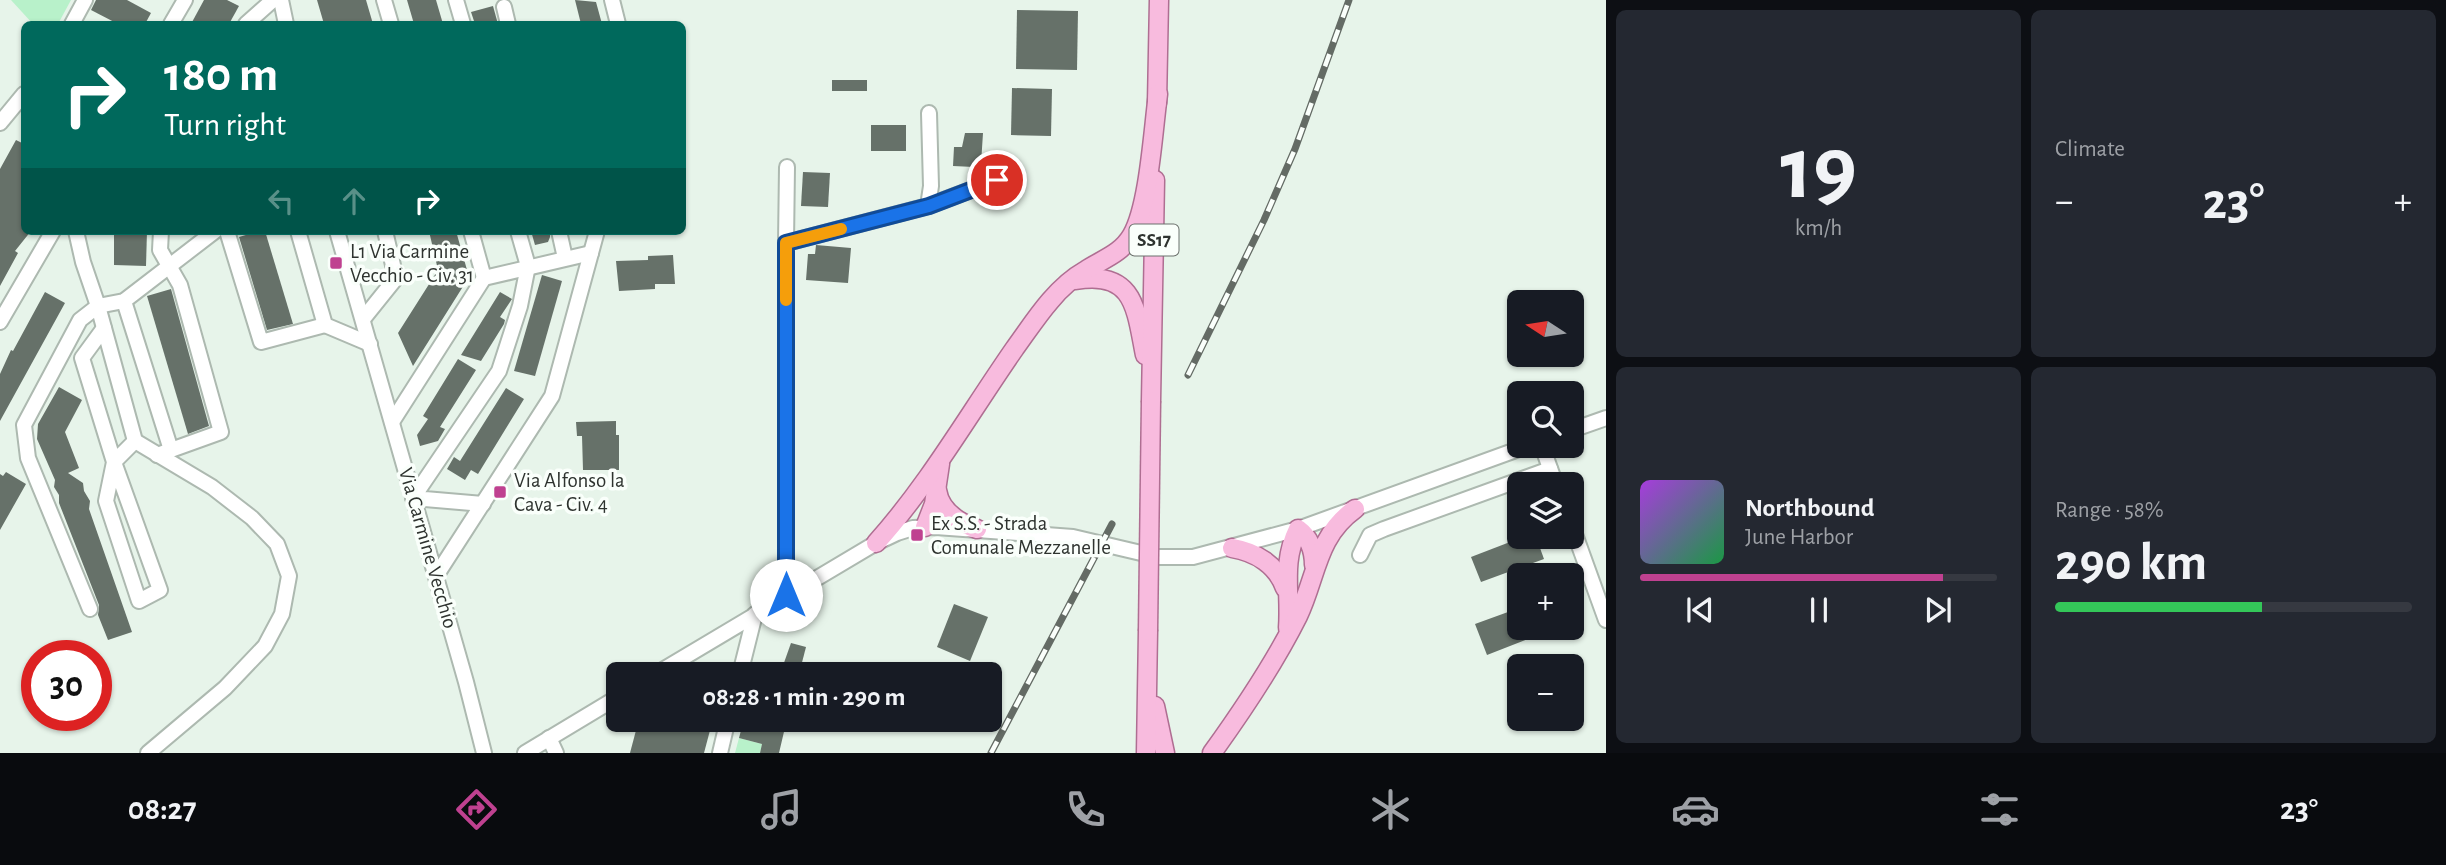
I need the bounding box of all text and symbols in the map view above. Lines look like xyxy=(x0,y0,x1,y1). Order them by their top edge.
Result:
icon: right xyxy=(49,49,140,140)
text: 180 m xyxy=(164,51,278,100)
text: Turn right xyxy=(164,109,286,141)
text: 19 xyxy=(1780,124,1857,215)
text: Climate xyxy=(2055,138,2125,161)
pin xyxy=(967,150,1027,210)
icon: arrive xyxy=(978,161,1016,199)
text: 23° xyxy=(2202,176,2265,228)
icon: left xyxy=(262,182,300,220)
icon: ahead xyxy=(335,182,373,220)
icon: right xyxy=(408,182,446,220)
text: − xyxy=(2055,183,2073,221)
text: + xyxy=(2394,183,2412,221)
text: km/h xyxy=(1795,217,1842,240)
road number: SS17 xyxy=(1130,224,1178,256)
place label: L1 Via Carmine Vecchio - Civ. 31 xyxy=(350,241,474,286)
marker: L1 Via Carmine Vecchio - Civ. 31 xyxy=(328,255,344,271)
north arrow xyxy=(1507,290,1584,368)
map controls xyxy=(1507,290,1584,731)
button: search xyxy=(1507,381,1584,458)
street label: Via Carmine Vecchio xyxy=(395,465,461,631)
place label: Via Alfonso la Cava - Civ. 4 xyxy=(514,470,625,515)
button: layers xyxy=(1507,472,1584,549)
marker: Via Alfonso la Cava - Civ. 4 xyxy=(492,484,508,500)
text: Northbound xyxy=(1745,495,1874,521)
text: Range · 58% xyxy=(2055,499,2164,522)
place label: Ex S.S. - Strada Comunale Mezzanelle xyxy=(931,513,1111,558)
text: June Harbor xyxy=(1745,526,1853,549)
marker: Ex S.S. - Strada Comunale Mezzanelle xyxy=(909,527,925,543)
text: 290 km xyxy=(2055,537,2207,589)
position arrow xyxy=(749,558,823,632)
button: + xyxy=(1507,563,1584,640)
icon: previous xyxy=(1681,591,1719,629)
icon: pause xyxy=(1800,591,1838,629)
icon: next xyxy=(1919,591,1957,629)
speed limit sign: 30 xyxy=(21,640,112,731)
button: − xyxy=(1507,654,1584,731)
text: 08:28 · 1 min · 290 m xyxy=(702,684,906,710)
icon: directions xyxy=(452,785,501,834)
icon: music xyxy=(757,785,806,834)
icon: phone xyxy=(1061,785,1110,834)
icon: climate xyxy=(1366,785,1415,834)
icon: car xyxy=(1671,785,1720,834)
icon: filters xyxy=(1975,785,2024,834)
text: 08:27 xyxy=(128,793,197,825)
text: 23° xyxy=(2280,793,2318,825)

